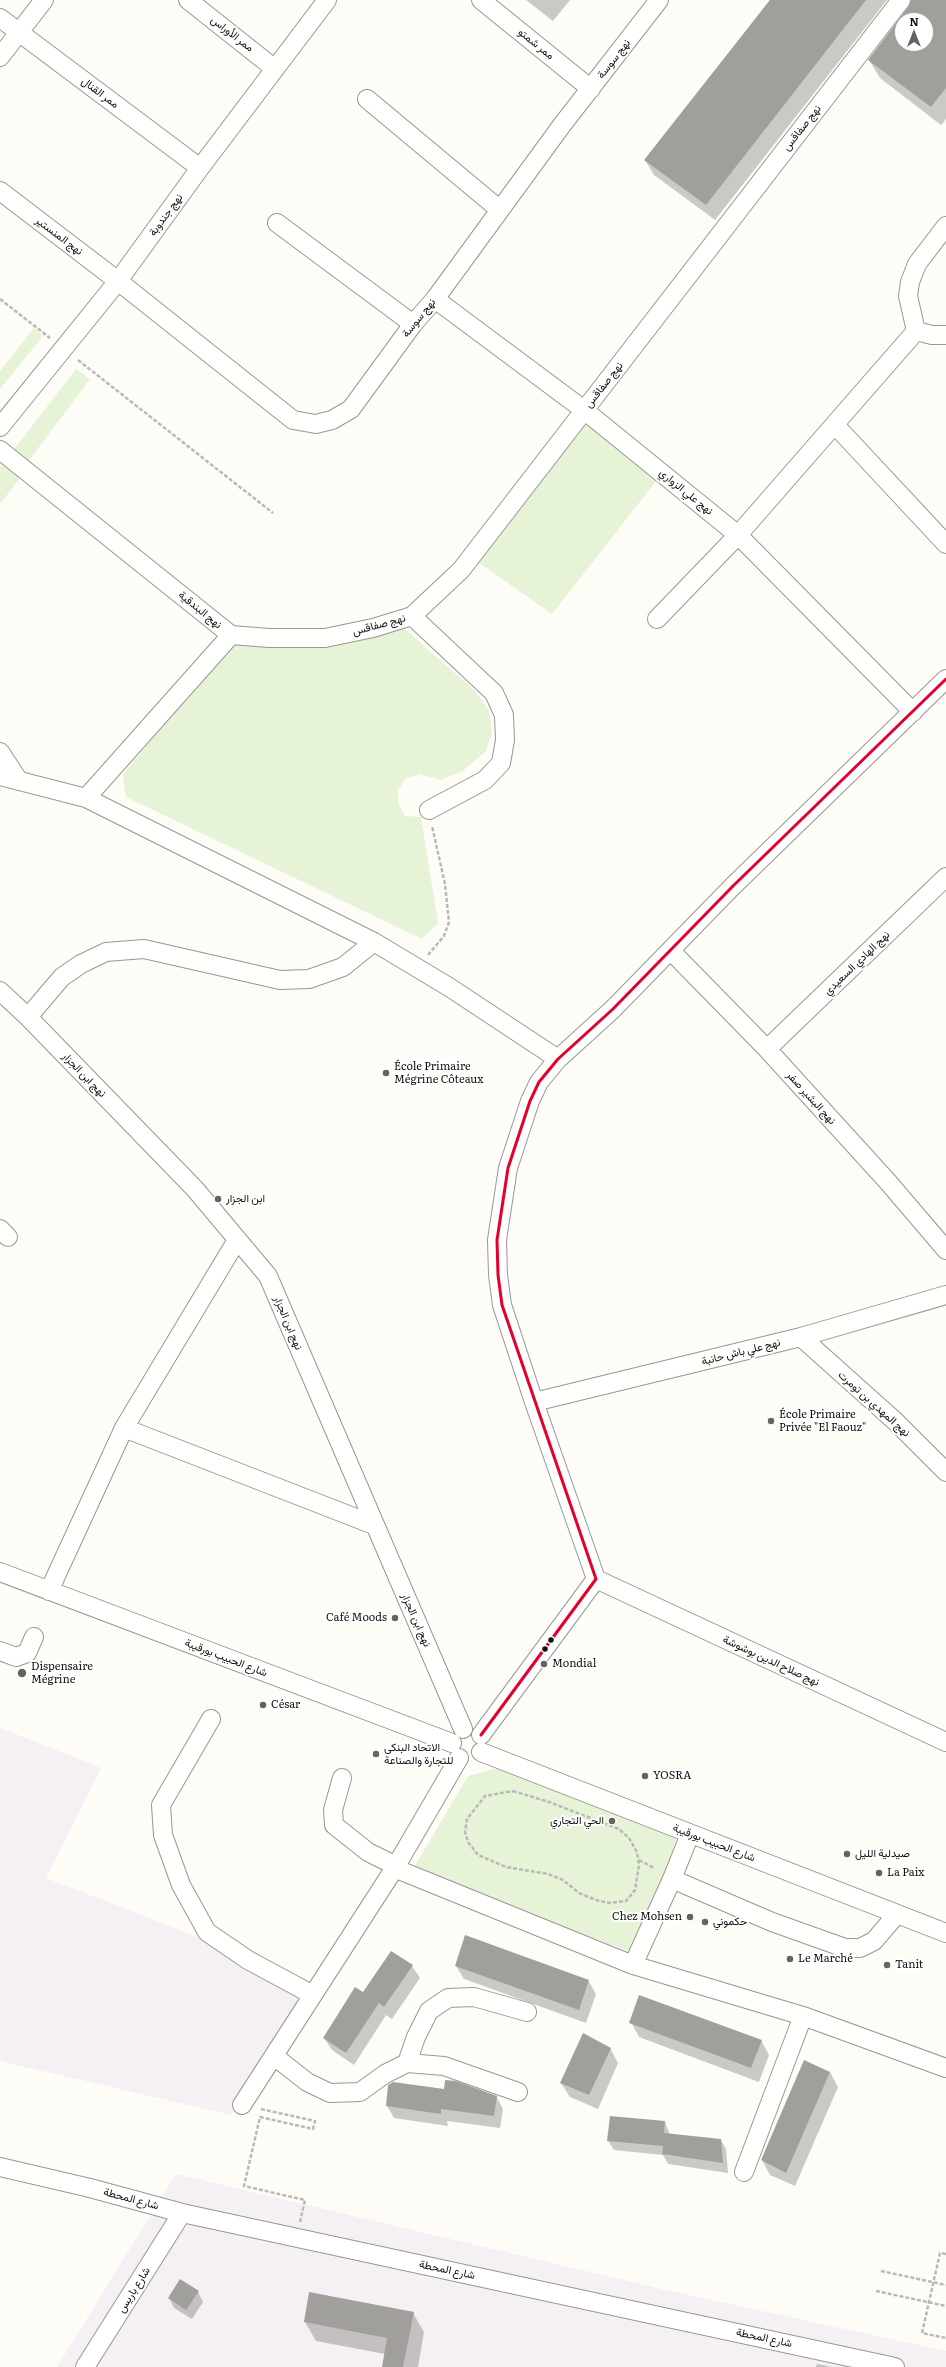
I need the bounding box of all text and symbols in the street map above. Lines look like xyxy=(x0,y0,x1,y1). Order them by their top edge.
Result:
north arrow xyxy=(894,12,934,52)
street label: ممر الأوراس xyxy=(208,13,256,55)
text: N xyxy=(909,13,919,29)
street label: ممر شمتو xyxy=(515,26,557,62)
street label: نهج سوسة xyxy=(595,37,633,81)
street label: ممر القنال xyxy=(79,75,121,111)
street label: نهج صفاقس xyxy=(780,102,824,154)
street label: نهج جندوبة xyxy=(146,191,186,239)
street label: نهج المنستير xyxy=(33,214,85,258)
street label: نهج سوسة xyxy=(399,296,439,340)
street label: نهج صفاقس xyxy=(582,359,626,411)
street label: نهج علي الزواري xyxy=(656,466,716,518)
street label: نهج البندقية xyxy=(176,588,224,632)
street label: نهج صفاقس xyxy=(351,612,407,638)
street label: نهج الهادي السعيدي xyxy=(821,928,893,998)
street label: نهج ابن الجزار xyxy=(59,1050,109,1100)
place label: École Primaire Mégrine Côteaux xyxy=(394,1060,484,1086)
marker: École Primaire Mégrine Côteaux xyxy=(381,1068,391,1078)
street label: نهج البشير صفر xyxy=(784,1069,838,1127)
place label: ابن الجزار xyxy=(226,1192,265,1206)
marker: ابن الجزار xyxy=(213,1194,223,1204)
street label: نهج ابن الجزار xyxy=(271,1294,305,1352)
street label: نهج علي باش حانبة xyxy=(700,1336,782,1368)
street label: نهج المهدي بن تومرت xyxy=(835,1368,913,1440)
place label: École Primaire Privée "El Faouz" xyxy=(779,1408,866,1434)
marker: École Primaire Privée "El Faouz" xyxy=(766,1416,776,1426)
street label: نهج ابن الجزار xyxy=(398,1591,434,1649)
place label: Café Moods xyxy=(326,1611,387,1625)
marker: Café Moods xyxy=(390,1613,400,1623)
street label: نهج صلاح الدين بوشوشة xyxy=(720,1633,822,1689)
unlabelled marker xyxy=(546,1635,556,1645)
street label: شارع الحبيب بورقيبة xyxy=(183,1636,269,1680)
unlabelled marker xyxy=(540,1644,550,1654)
place label: Mondial xyxy=(552,1657,596,1671)
marker: Mondial xyxy=(539,1659,549,1669)
place label: Dispensaire Mégrine xyxy=(31,1660,93,1686)
marker: Dispensaire Mégrine xyxy=(16,1667,28,1679)
place label: César xyxy=(271,1698,300,1712)
marker: César xyxy=(258,1700,268,1710)
place label: الاتحاد البنكي للتجارة والصناعة xyxy=(384,1741,453,1767)
marker: الاتحاد البنكي للتجارة والصناعة xyxy=(371,1749,381,1759)
place label: YOSRA xyxy=(653,1769,691,1783)
marker: YOSRA xyxy=(640,1771,650,1781)
place label: الحي التجاري xyxy=(550,1814,604,1828)
marker: الحي التجاري xyxy=(607,1816,617,1826)
street label: شارع الحبيب بورقيبة xyxy=(671,1821,757,1865)
place label: صيدلية الليل xyxy=(855,1847,910,1861)
marker: صيدلية الليل xyxy=(842,1849,852,1859)
place label: La Paix xyxy=(887,1866,925,1880)
marker: La Paix xyxy=(874,1868,884,1878)
place label: Chez Mohsen xyxy=(612,1910,682,1924)
marker: Chez Mohsen xyxy=(685,1912,695,1922)
place label: حكموني xyxy=(713,1915,747,1929)
marker: حكموني xyxy=(700,1917,710,1927)
place label: Le Marché xyxy=(798,1952,853,1966)
marker: Le Marché xyxy=(785,1954,795,1964)
place label: Tanit xyxy=(895,1958,923,1972)
marker: Tanit xyxy=(882,1960,892,1970)
street label: شارع المحطة xyxy=(102,2185,160,2213)
street label: شارع المحطة xyxy=(418,2258,476,2282)
street label: شارع باريس xyxy=(115,2265,153,2315)
street label: شارع المحطة xyxy=(735,2326,793,2350)

